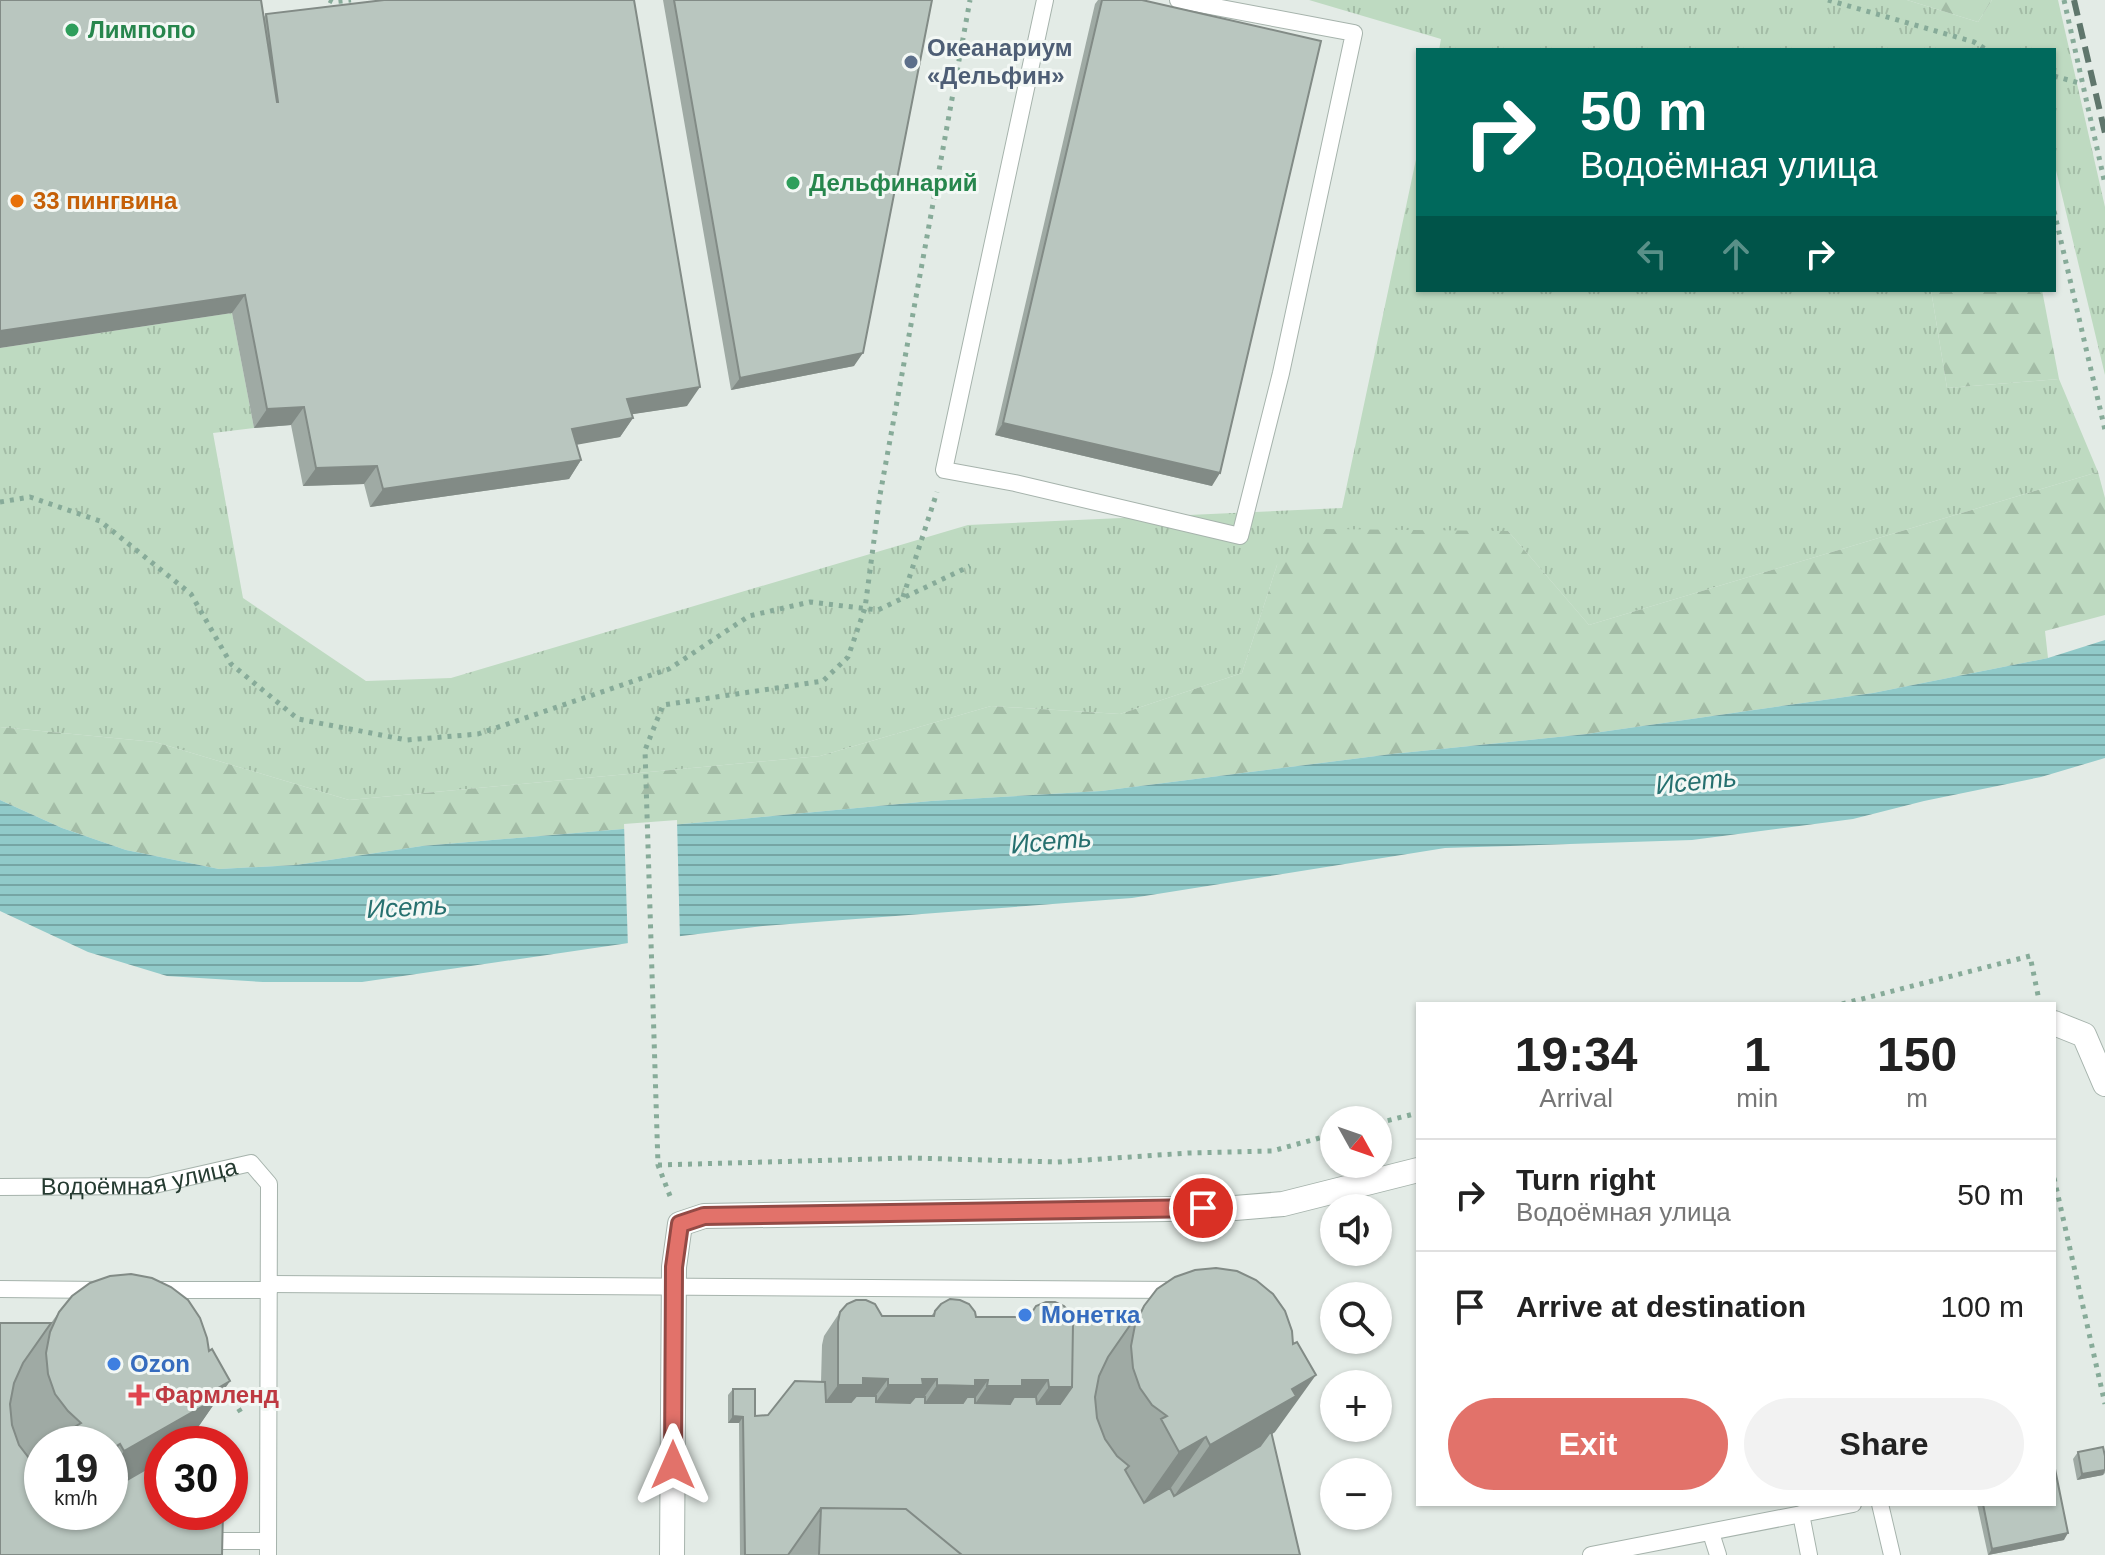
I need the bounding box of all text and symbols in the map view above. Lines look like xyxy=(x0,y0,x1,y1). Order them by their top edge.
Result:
place label: Лимпопо xyxy=(88,16,196,43)
marker: Лимпопо xyxy=(63,21,81,39)
place label: Океанариум «Дельфин» xyxy=(927,34,1072,89)
marker: Океанариум «Дельфин» xyxy=(902,53,920,71)
text: 50 m xyxy=(1580,79,1708,142)
icon: right xyxy=(1448,80,1552,184)
text: Водоёмная улица xyxy=(1580,145,1877,186)
place label: Дельфинарий xyxy=(809,169,978,196)
marker: Дельфинарий xyxy=(784,174,802,192)
place label: 33 пингвина xyxy=(33,187,178,214)
marker: 33 пингвина xyxy=(8,192,26,210)
icon: left xyxy=(1630,232,1674,276)
icon: ahead xyxy=(1714,232,1758,276)
icon: right xyxy=(1798,232,1842,276)
water label: Исеть xyxy=(1654,762,1738,800)
water label: Исеть xyxy=(1009,823,1093,859)
water label: Исеть xyxy=(366,890,448,924)
text: 19:34 xyxy=(1515,1028,1638,1081)
text: 1 xyxy=(1744,1028,1771,1081)
text: 150 xyxy=(1877,1028,1957,1081)
text: Arrival xyxy=(1539,1083,1613,1113)
text: min xyxy=(1736,1083,1778,1113)
text: m xyxy=(1906,1083,1928,1113)
north arrow xyxy=(1320,1106,1392,1178)
map controls xyxy=(1320,1106,1392,1530)
street label: Водоёмная улица xyxy=(41,1152,240,1200)
text: Turn right xyxy=(1516,1163,1655,1196)
icon: right xyxy=(1448,1173,1492,1217)
pin xyxy=(1169,1174,1237,1242)
text: 50 m xyxy=(1957,1178,2024,1211)
icon: arrive xyxy=(1181,1186,1225,1230)
button: sound xyxy=(1320,1194,1392,1266)
text: Водоёмная улица xyxy=(1516,1197,1731,1227)
button: search xyxy=(1320,1282,1392,1354)
icon: arrive xyxy=(1448,1285,1492,1329)
text: Arrive at destination xyxy=(1516,1290,1806,1323)
text: 100 m xyxy=(1941,1290,2024,1323)
place label: Монетка xyxy=(1041,1301,1141,1328)
marker: Монетка xyxy=(1016,1306,1034,1324)
place label: Ozon xyxy=(130,1350,190,1377)
marker: Ozon xyxy=(105,1355,123,1373)
button: + xyxy=(1320,1370,1392,1442)
place label: Фармленд xyxy=(155,1381,279,1408)
marker: Фармленд xyxy=(130,1386,148,1404)
button: Exit xyxy=(1448,1398,1728,1490)
button: Share xyxy=(1744,1398,2024,1490)
position arrow xyxy=(631,1423,715,1507)
speed limit sign: 30 xyxy=(144,1426,248,1530)
text: 19 xyxy=(54,1446,98,1490)
button: − xyxy=(1320,1458,1392,1530)
text: km/h xyxy=(54,1487,98,1509)

